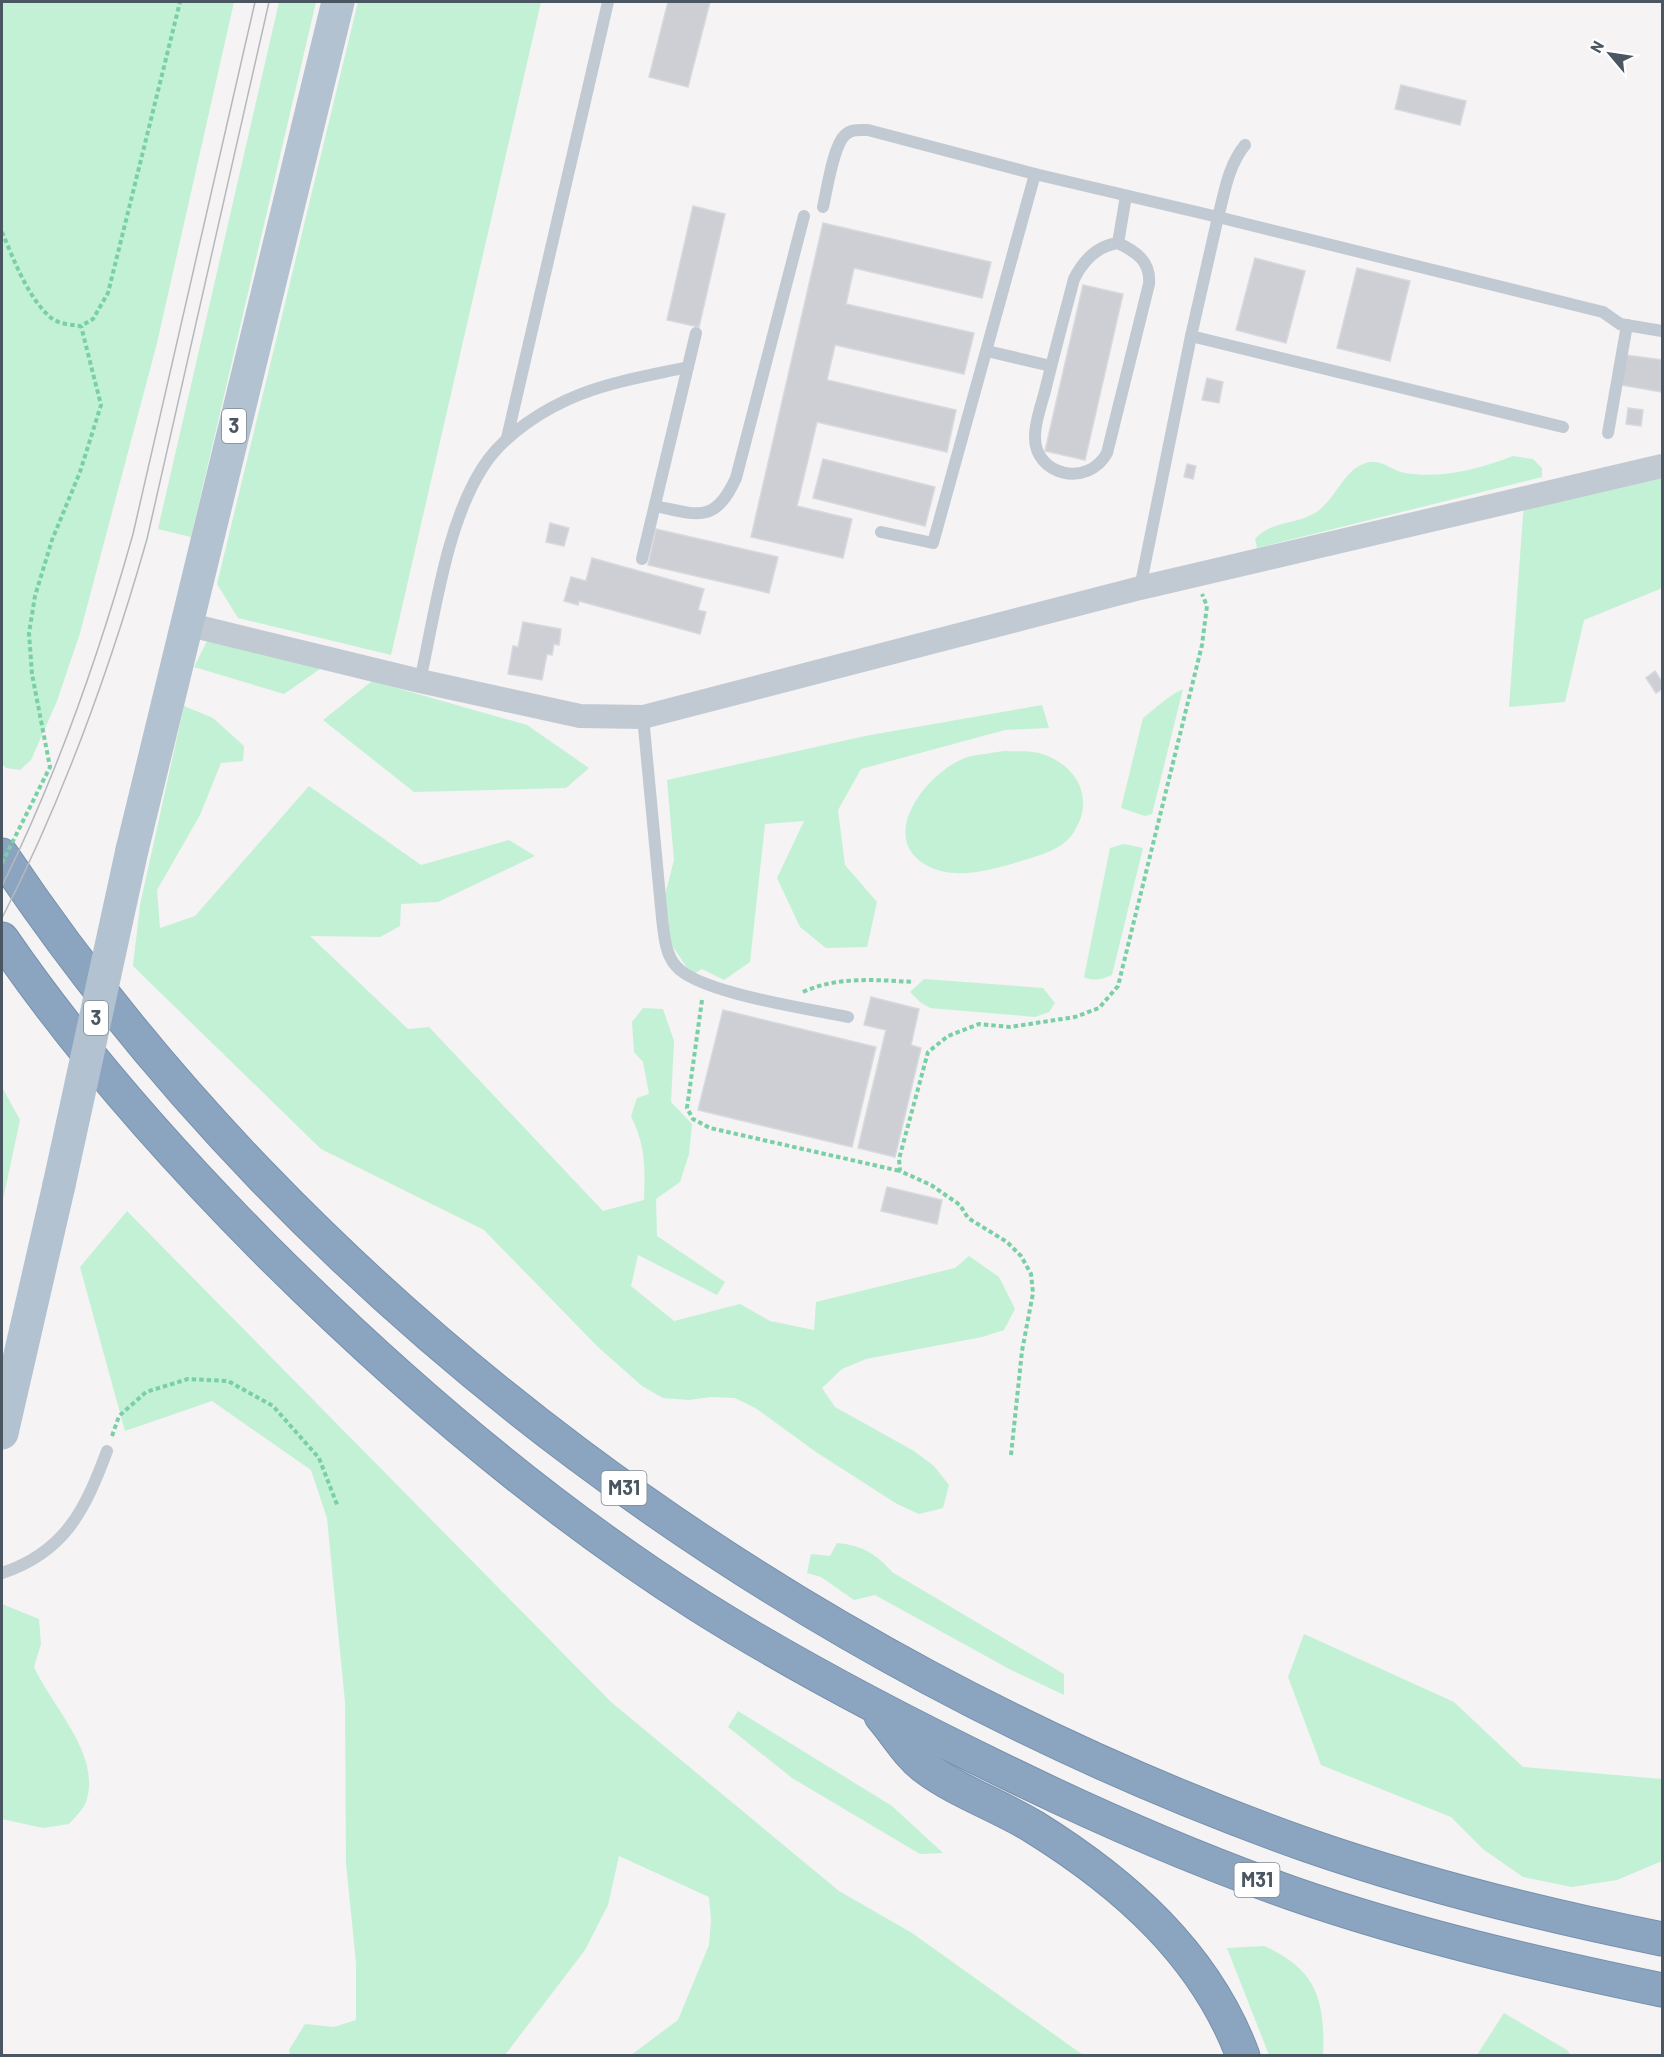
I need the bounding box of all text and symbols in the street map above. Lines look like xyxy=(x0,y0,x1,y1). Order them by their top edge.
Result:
north arrow xyxy=(1580,24,1640,84)
text: N xyxy=(1586,37,1607,56)
road number: 3 xyxy=(222,409,246,443)
road number: 3 xyxy=(84,1001,108,1035)
road number: M31 xyxy=(602,1471,646,1505)
road number: M31 xyxy=(1234,1863,1280,1897)

